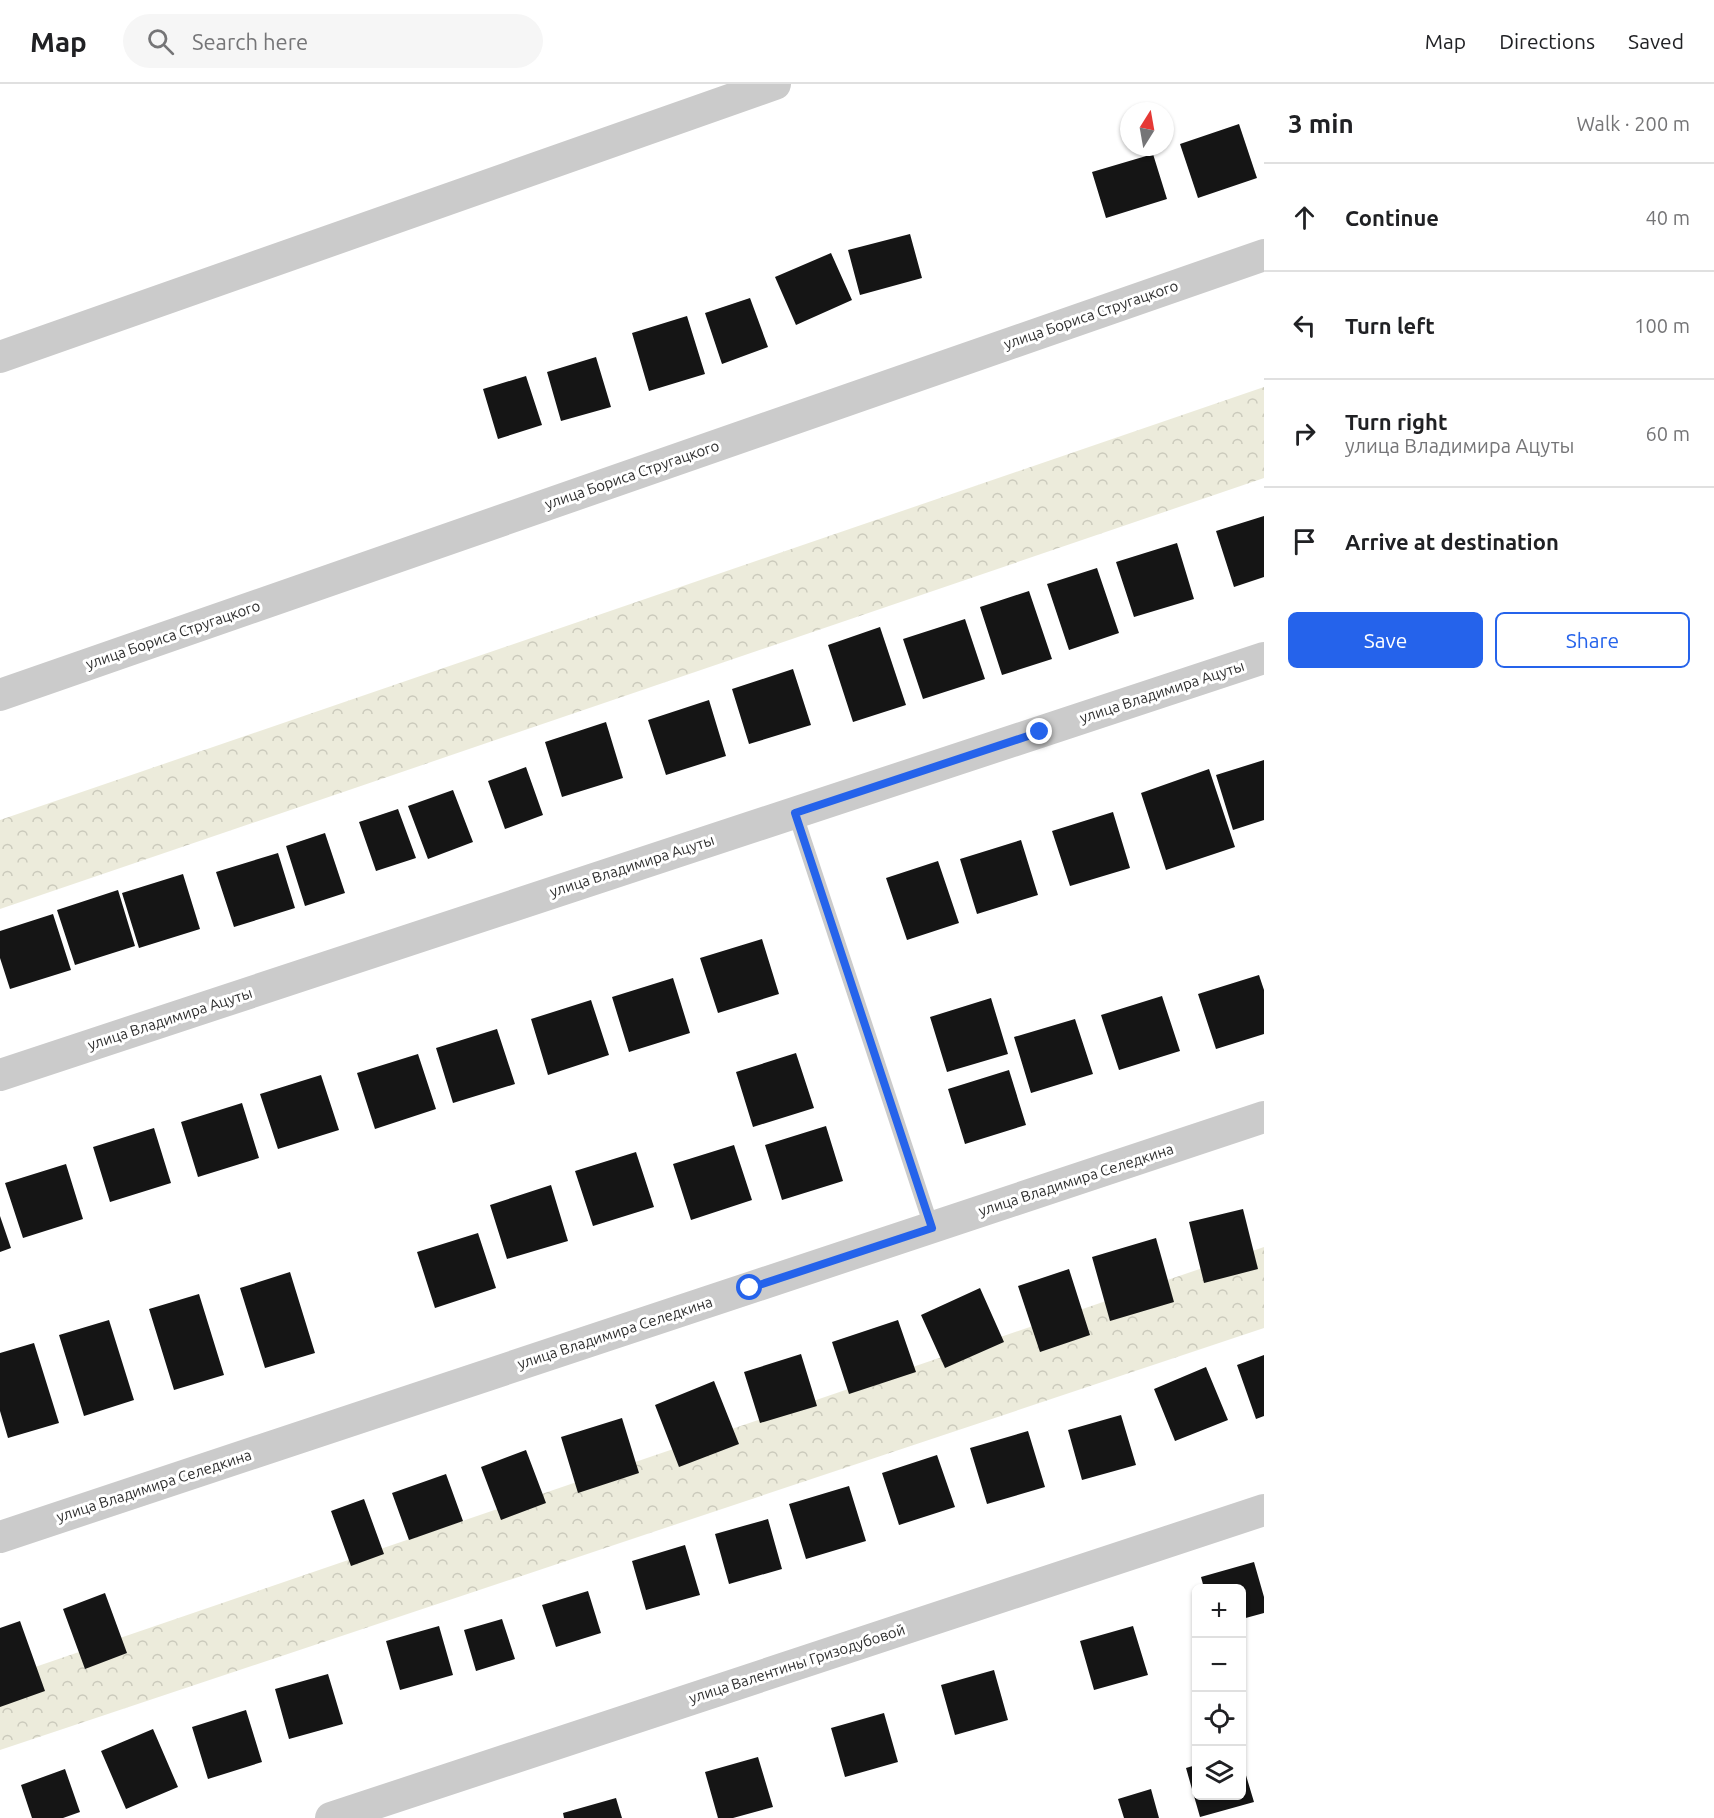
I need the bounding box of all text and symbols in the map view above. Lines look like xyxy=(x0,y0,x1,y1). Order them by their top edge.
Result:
search box xyxy=(123,14,543,68)
icon: search xyxy=(144,25,177,58)
text: Map xyxy=(30,26,87,57)
text: Search here xyxy=(192,29,308,54)
text: Map xyxy=(1425,29,1466,53)
text: Directions xyxy=(1499,29,1595,53)
text: Saved xyxy=(1628,29,1684,53)
north arrow xyxy=(1120,102,1174,156)
text: 3 min xyxy=(1288,109,1354,138)
text: Walk · 200 m xyxy=(1577,112,1690,135)
icon: ahead xyxy=(1288,201,1321,234)
text: Continue xyxy=(1345,205,1439,230)
text: 40 m xyxy=(1646,206,1690,229)
street label: улица Бориса Стругацкого xyxy=(1001,277,1180,352)
icon: left xyxy=(1288,309,1321,342)
text: Turn left xyxy=(1345,313,1435,338)
text: 100 m xyxy=(1634,314,1690,337)
text: Turn right xyxy=(1345,409,1447,434)
icon: right xyxy=(1288,417,1321,450)
text: 60 m xyxy=(1646,422,1690,445)
text: улица Владимира Ацуты xyxy=(1345,434,1574,457)
street label: улица Бориса Стругацкого xyxy=(542,437,721,512)
icon: arrive xyxy=(1288,525,1321,558)
text: Arrive at destination xyxy=(1345,529,1559,554)
street label: улица Бориса Стругацкого xyxy=(83,597,262,672)
button: Save xyxy=(1288,612,1483,668)
button: Share xyxy=(1495,612,1690,668)
street label: улица Владимира Ацуты xyxy=(1077,657,1246,726)
route end xyxy=(1026,718,1052,744)
street label: улица Владимира Ацуты xyxy=(547,831,716,900)
street label: улица Владимира Ацуты xyxy=(85,984,254,1053)
street label: улица Владимира Селедкина xyxy=(976,1140,1176,1219)
route start xyxy=(736,1274,762,1300)
street label: улица Владимира Селедкина xyxy=(515,1293,715,1372)
street label: улица Владимира Селедкина xyxy=(54,1446,254,1525)
map controls xyxy=(1192,1584,1246,1800)
button: + xyxy=(1192,1584,1246,1638)
street label: улица Валентины Гризодубовой xyxy=(687,1620,907,1707)
button: − xyxy=(1192,1638,1246,1692)
button: locate xyxy=(1192,1692,1246,1746)
button: layers xyxy=(1192,1746,1246,1800)

